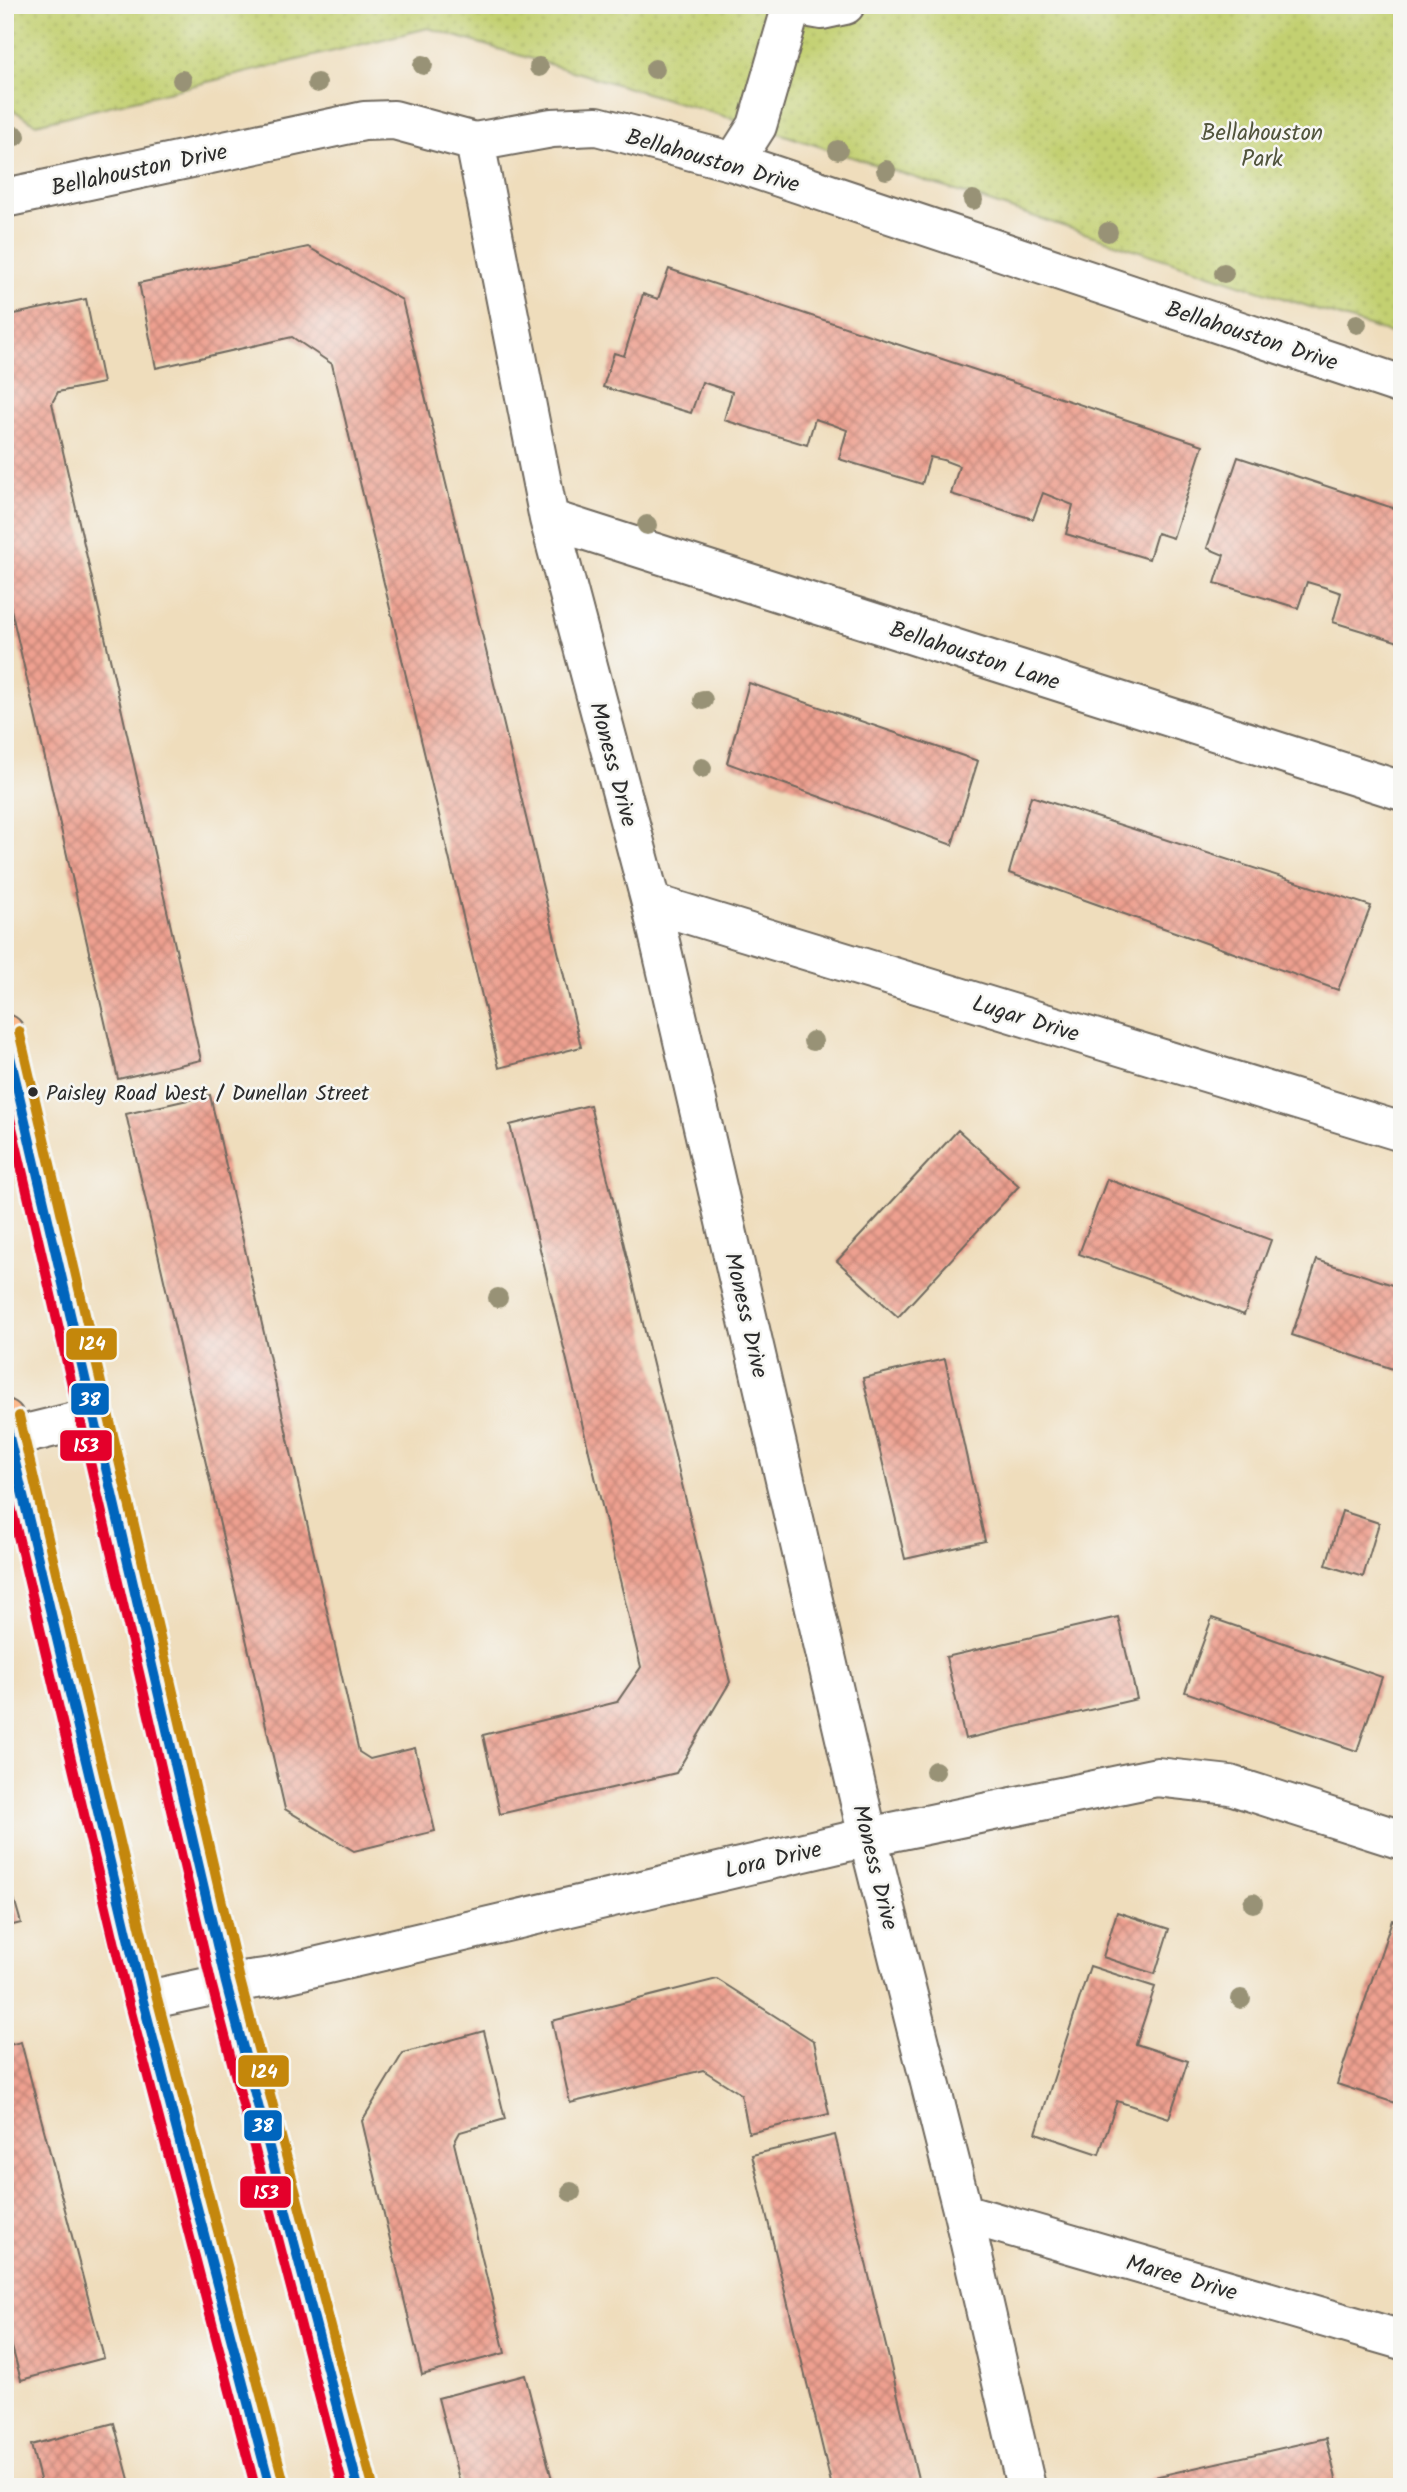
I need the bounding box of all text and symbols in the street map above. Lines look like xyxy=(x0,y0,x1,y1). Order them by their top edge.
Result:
park label: Bellahouston Park xyxy=(1201,116,1323,178)
street label: Bellahouston Drive xyxy=(621,120,804,204)
street label: Bellahouston Drive xyxy=(48,135,231,207)
street label: Bellahouston Drive xyxy=(1160,292,1342,382)
street label: Bellahouston Lane xyxy=(884,612,1064,701)
street label: Moness Drive xyxy=(578,698,646,831)
street label: Lugar Drive xyxy=(967,987,1083,1053)
place label: Paisley Road West / Dunellan Street xyxy=(46,1078,370,1111)
marker: Paisley Road West / Dunellan Street xyxy=(26,1085,40,1099)
street label: Moness Drive xyxy=(713,1249,777,1382)
line badge: 124 xyxy=(65,1327,118,1361)
text: 124 xyxy=(78,1330,106,1360)
line badge: 38 xyxy=(70,1382,110,1416)
text: 38 xyxy=(78,1386,102,1416)
line badge: 153 xyxy=(59,1429,113,1462)
text: 153 xyxy=(73,1432,99,1462)
street label: Moness Drive xyxy=(841,1801,907,1934)
street label: Lora Drive xyxy=(721,1832,826,1890)
line badge: 124 xyxy=(237,2054,290,2088)
text: 124 xyxy=(250,2058,278,2088)
line badge: 38 xyxy=(243,2109,283,2142)
text: 38 xyxy=(251,2112,275,2142)
line badge: 153 xyxy=(239,2175,292,2209)
text: 153 xyxy=(253,2179,279,2209)
street label: Maree Drive xyxy=(1121,2246,1241,2312)

